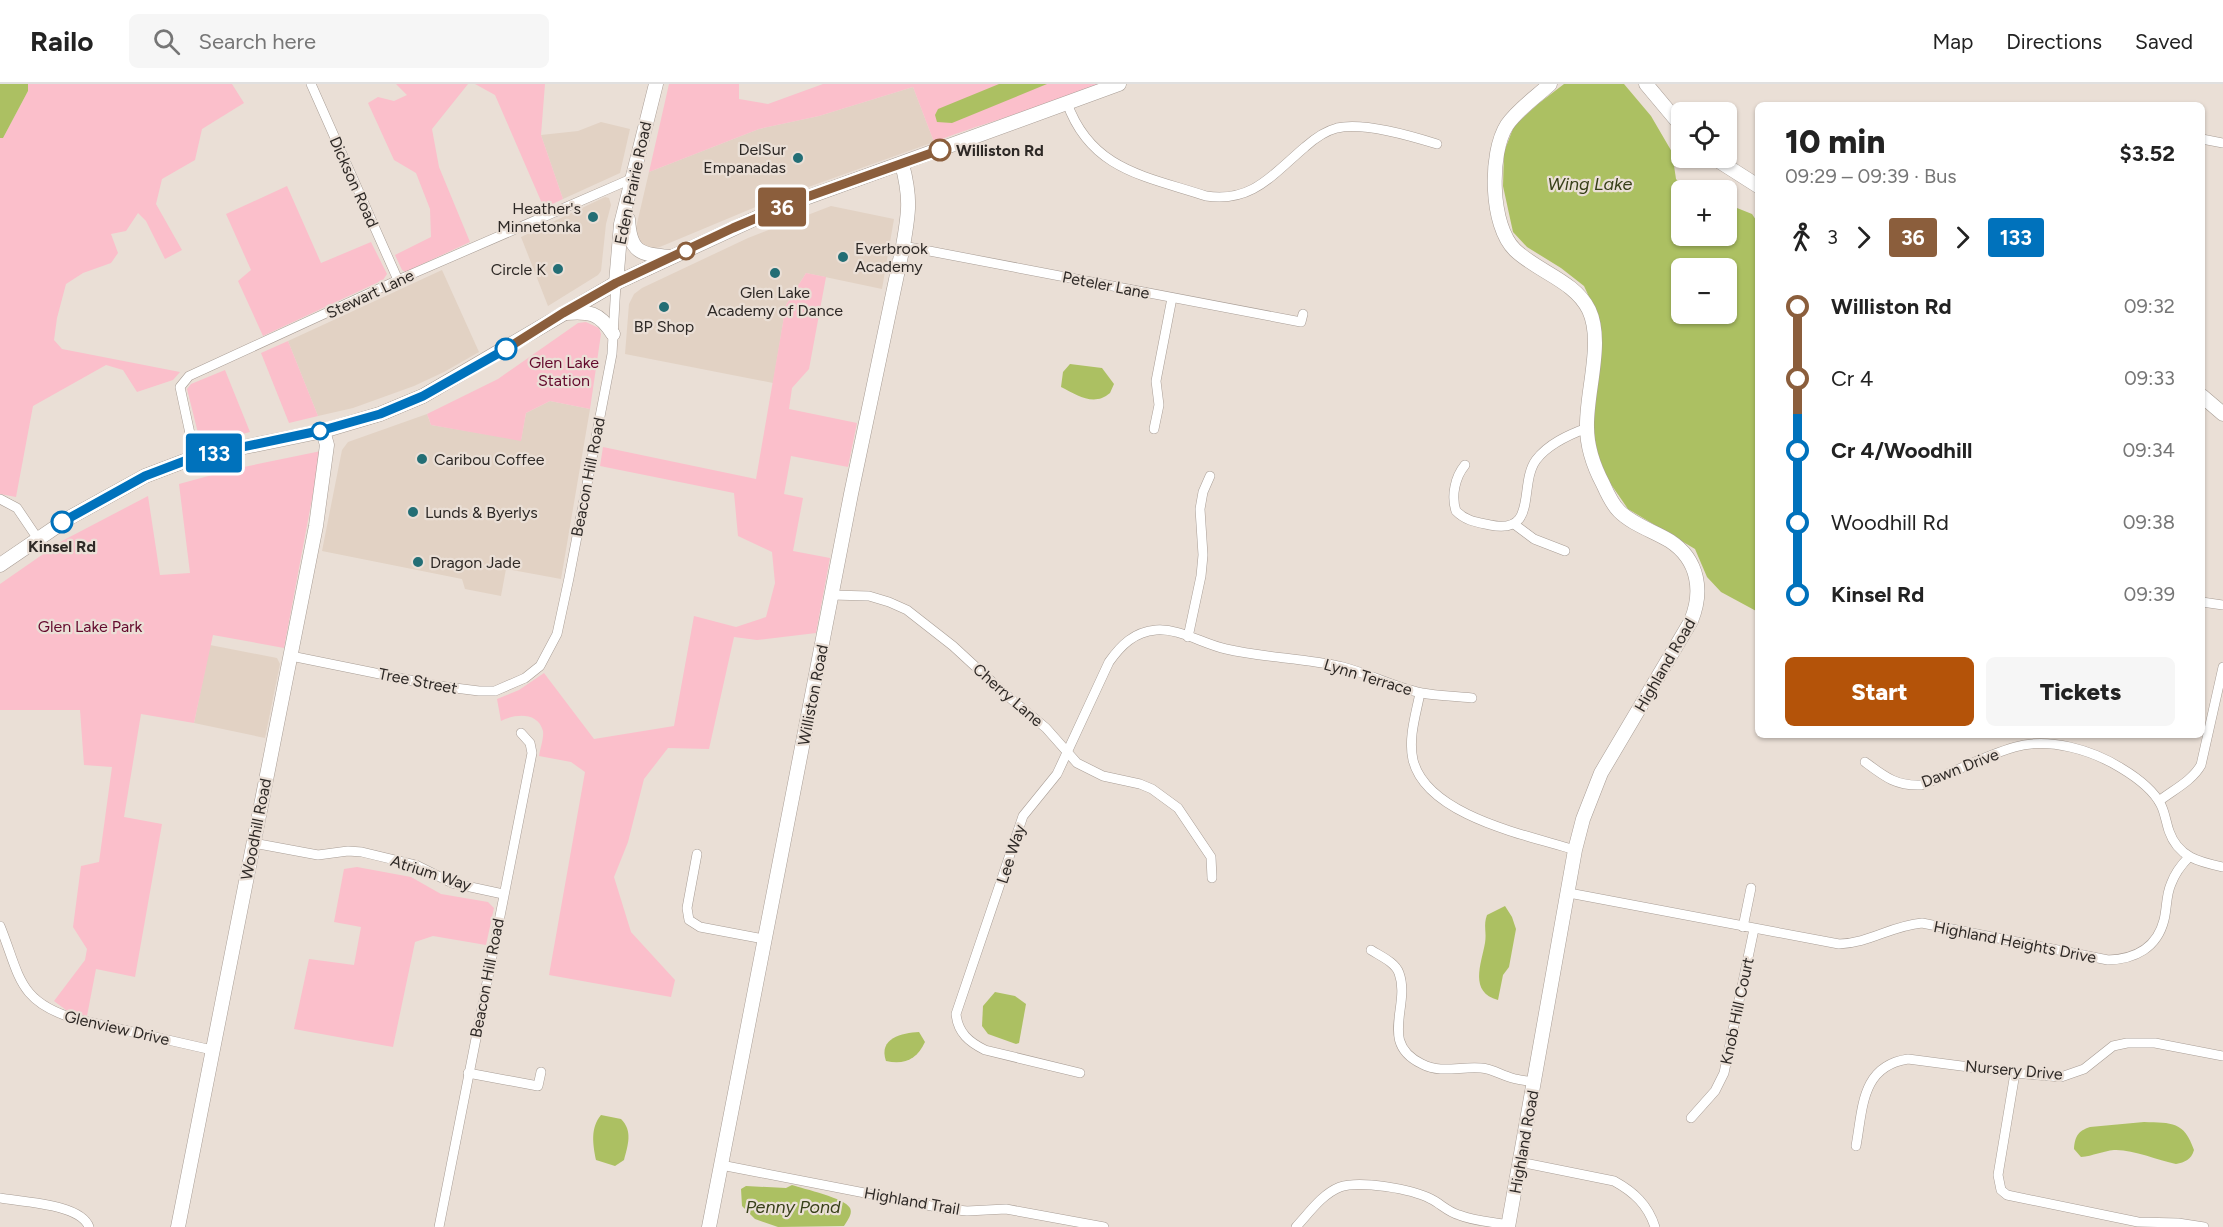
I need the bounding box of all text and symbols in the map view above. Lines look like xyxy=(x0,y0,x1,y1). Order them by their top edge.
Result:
search box xyxy=(129,14,549,68)
text: Railo xyxy=(30,24,93,58)
icon: search xyxy=(150,25,183,58)
text: Search here xyxy=(198,28,316,55)
text: Map xyxy=(1932,29,1973,54)
text: Directions xyxy=(2006,29,2102,54)
text: Saved xyxy=(2135,29,2193,54)
map controls xyxy=(1671,102,1737,324)
button: locate xyxy=(1671,102,1737,168)
street label: Eden Prairie Road xyxy=(611,120,655,246)
text: 10 min xyxy=(1785,122,1885,161)
street label: Dickson Road xyxy=(325,134,383,230)
marker: Williston Rd xyxy=(929,139,951,161)
place label: DelSur Empanadas xyxy=(703,140,787,177)
text: $3.52 xyxy=(2120,140,2175,167)
place label: Williston Rd xyxy=(956,141,1044,160)
marker: DelSur Empanadas xyxy=(791,151,805,165)
text: 09:29 – 09:39 · Bus xyxy=(1785,164,1957,188)
water label: Wing Lake xyxy=(1548,173,1633,195)
button: + xyxy=(1671,180,1737,246)
line badge: 36 xyxy=(755,188,809,226)
text: 36 xyxy=(770,195,794,220)
place label: Heather's Minnetonka xyxy=(497,199,581,236)
marker: Heather's Minnetonka xyxy=(586,210,600,224)
icon: walk xyxy=(1785,221,1818,254)
icon: forward xyxy=(1847,221,1880,254)
icon: forward xyxy=(1946,221,1979,254)
text: 3 xyxy=(1827,225,1838,249)
text: 36 xyxy=(1901,225,1925,250)
text: 133 xyxy=(2000,225,2032,250)
place label: Everbrook Academy xyxy=(855,239,928,276)
unlabelled marker xyxy=(677,242,695,260)
marker: Everbrook Academy xyxy=(836,250,850,264)
button: − xyxy=(1671,258,1737,324)
place label: Circle K xyxy=(491,260,546,279)
marker: Circle K xyxy=(551,262,565,276)
street label: Stewart Lane xyxy=(323,265,417,323)
marker: Glen Lake Academy of Dance xyxy=(768,266,782,280)
street label: Peteler Lane xyxy=(1061,267,1151,303)
place label: Glen Lake Academy of Dance xyxy=(707,283,843,320)
text: Williston Rd xyxy=(1831,293,1952,320)
text: 09:32 xyxy=(2124,294,2175,318)
marker: BP Shop xyxy=(657,300,671,314)
place label: BP Shop xyxy=(634,317,694,336)
unlabelled marker xyxy=(495,338,517,360)
park label: Glen Lake Station xyxy=(529,353,599,390)
text: Cr 4 xyxy=(1831,365,1873,392)
text: 09:33 xyxy=(2124,366,2175,390)
street label: Beacon Hill Road xyxy=(567,416,609,538)
unlabelled marker xyxy=(311,422,329,440)
line badge: 133 xyxy=(180,434,248,472)
text: Cr 4/Woodhill xyxy=(1831,437,1972,464)
text: 09:34 xyxy=(2123,438,2175,462)
text: 133 xyxy=(198,441,230,466)
place label: Caribou Coffee xyxy=(434,450,545,469)
marker: Caribou Coffee xyxy=(415,452,429,466)
place label: Lunds & Byerlys xyxy=(425,503,538,522)
marker: Lunds & Byerlys xyxy=(406,505,420,519)
text: Woodhill Rd xyxy=(1831,509,1949,536)
text: 09:38 xyxy=(2123,510,2175,534)
marker: Kinsel Rd xyxy=(51,511,73,533)
place label: Kinsel Rd xyxy=(28,537,96,556)
place label: Dragon Jade xyxy=(430,553,521,572)
marker: Dragon Jade xyxy=(411,555,425,569)
text: Kinsel Rd xyxy=(1831,581,1924,608)
text: 09:39 xyxy=(2124,582,2175,606)
street label: Highland Road xyxy=(1631,615,1699,715)
park label: Glen Lake Park xyxy=(38,617,142,636)
street label: Williston Road xyxy=(794,643,832,747)
street label: Lynn Terrace xyxy=(1322,655,1415,700)
button: Start xyxy=(1785,657,1974,726)
button: Tickets xyxy=(1986,657,2175,726)
street label: Cherry Lane xyxy=(969,659,1047,731)
street label: Tree Street xyxy=(377,664,459,698)
street label: Dawn Drive xyxy=(1919,744,2002,791)
street label: Woodhill Road xyxy=(237,777,275,881)
street label: Lee Way xyxy=(993,822,1030,886)
street label: Atrium Way xyxy=(388,851,474,895)
street label: Beacon Hill Road xyxy=(466,917,508,1039)
street label: Highland Heights Drive xyxy=(1932,917,2098,967)
street label: Knob Hill Court xyxy=(1716,956,1758,1066)
street label: Glenview Drive xyxy=(63,1007,172,1049)
street label: Nursery Drive xyxy=(1965,1056,2064,1084)
street label: Highland Road xyxy=(1506,1089,1542,1195)
street label: Highland Trail xyxy=(863,1183,961,1219)
water label: Penny Pond xyxy=(745,1196,841,1218)

